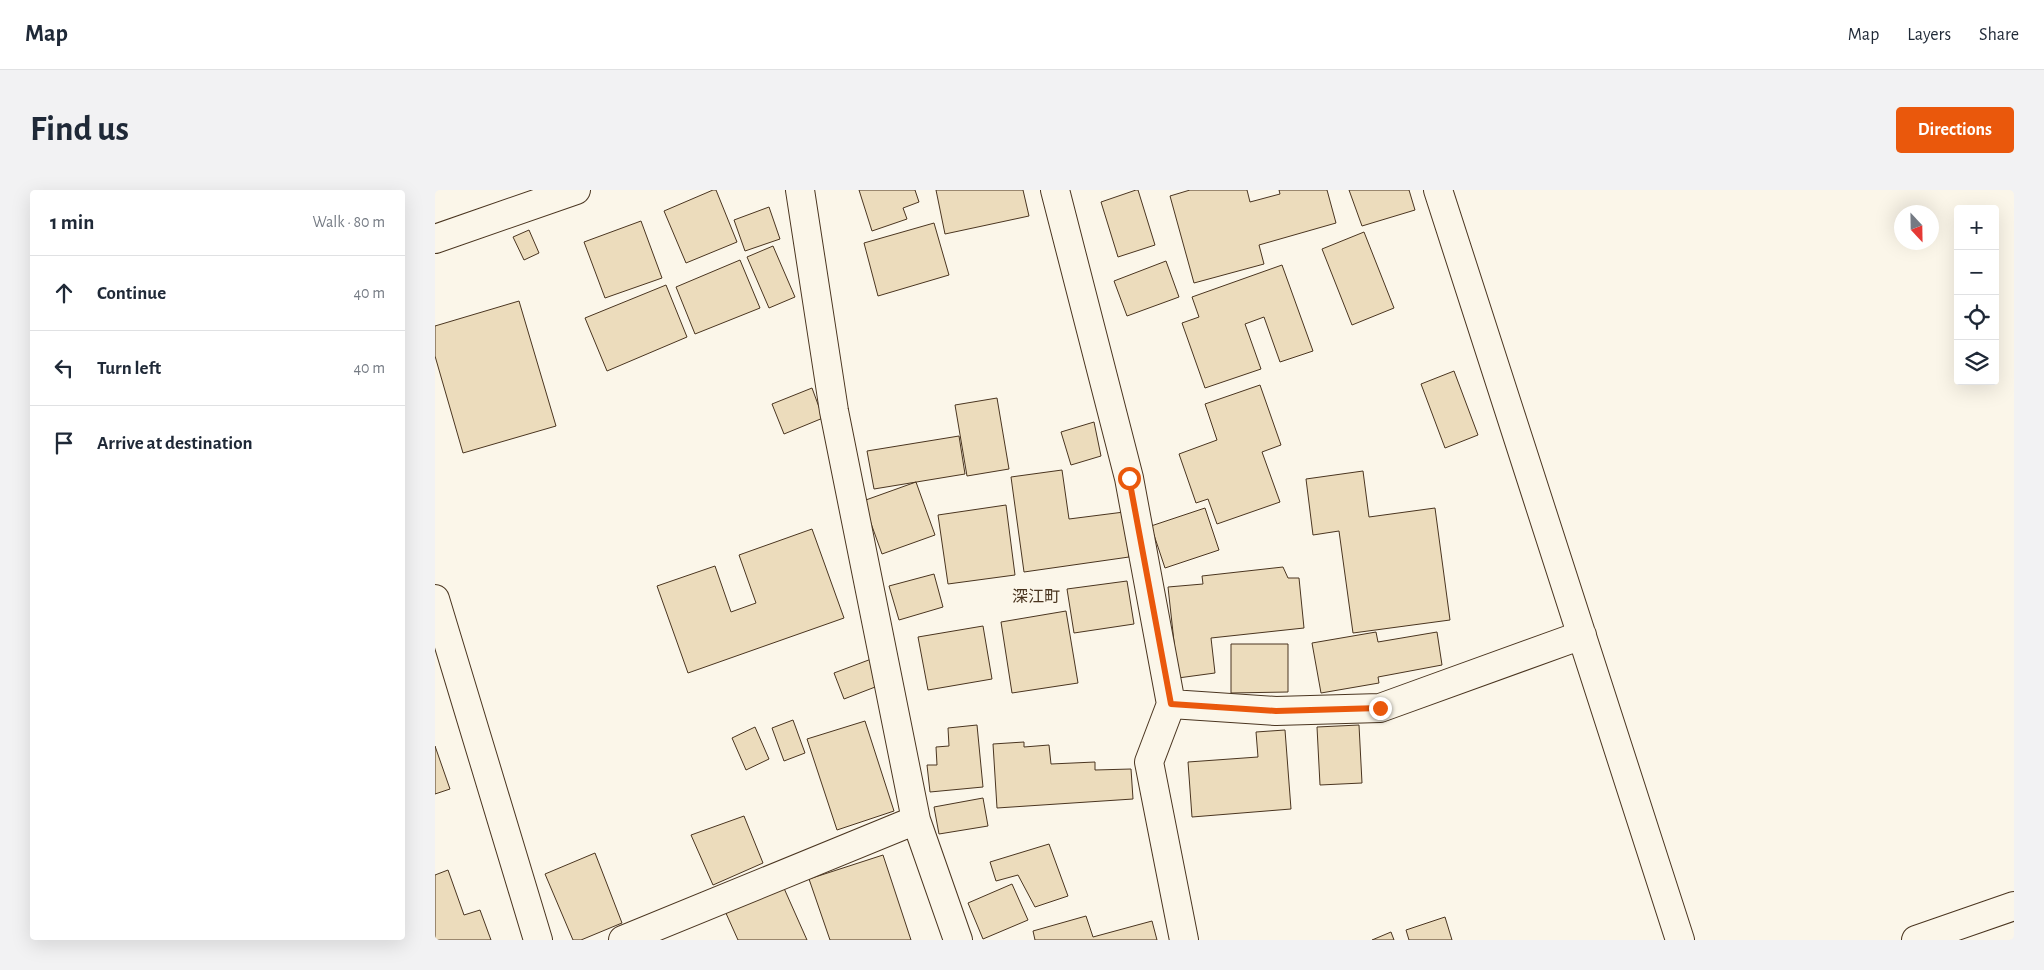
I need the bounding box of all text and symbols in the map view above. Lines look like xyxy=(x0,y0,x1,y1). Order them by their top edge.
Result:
text: Map xyxy=(25,22,68,46)
text: Map xyxy=(1848,26,1879,44)
text: Layers xyxy=(1907,26,1951,44)
text: Share xyxy=(1979,26,2019,44)
button: Directions xyxy=(1896,107,2014,153)
text: Find us xyxy=(30,112,129,147)
north arrow xyxy=(1894,205,1939,250)
map controls xyxy=(1954,205,1999,385)
button: + xyxy=(1954,205,1999,250)
text: 1 min xyxy=(50,212,94,233)
text: Walk · 80 m xyxy=(313,214,385,230)
button: − xyxy=(1954,250,1999,295)
icon: ahead xyxy=(50,279,78,307)
text: Continue xyxy=(97,284,166,303)
text: 40 m xyxy=(353,285,385,301)
button: locate xyxy=(1954,295,1999,340)
button: layers xyxy=(1954,340,1999,385)
icon: left xyxy=(50,354,78,382)
text: Turn left xyxy=(97,359,161,378)
text: 40 m xyxy=(353,360,385,376)
icon: arrive xyxy=(50,429,78,457)
text: Arrive at destination xyxy=(97,434,253,453)
route start xyxy=(1118,467,1141,490)
district label: 深江町 xyxy=(1012,588,1060,605)
route end xyxy=(1369,697,1392,720)

